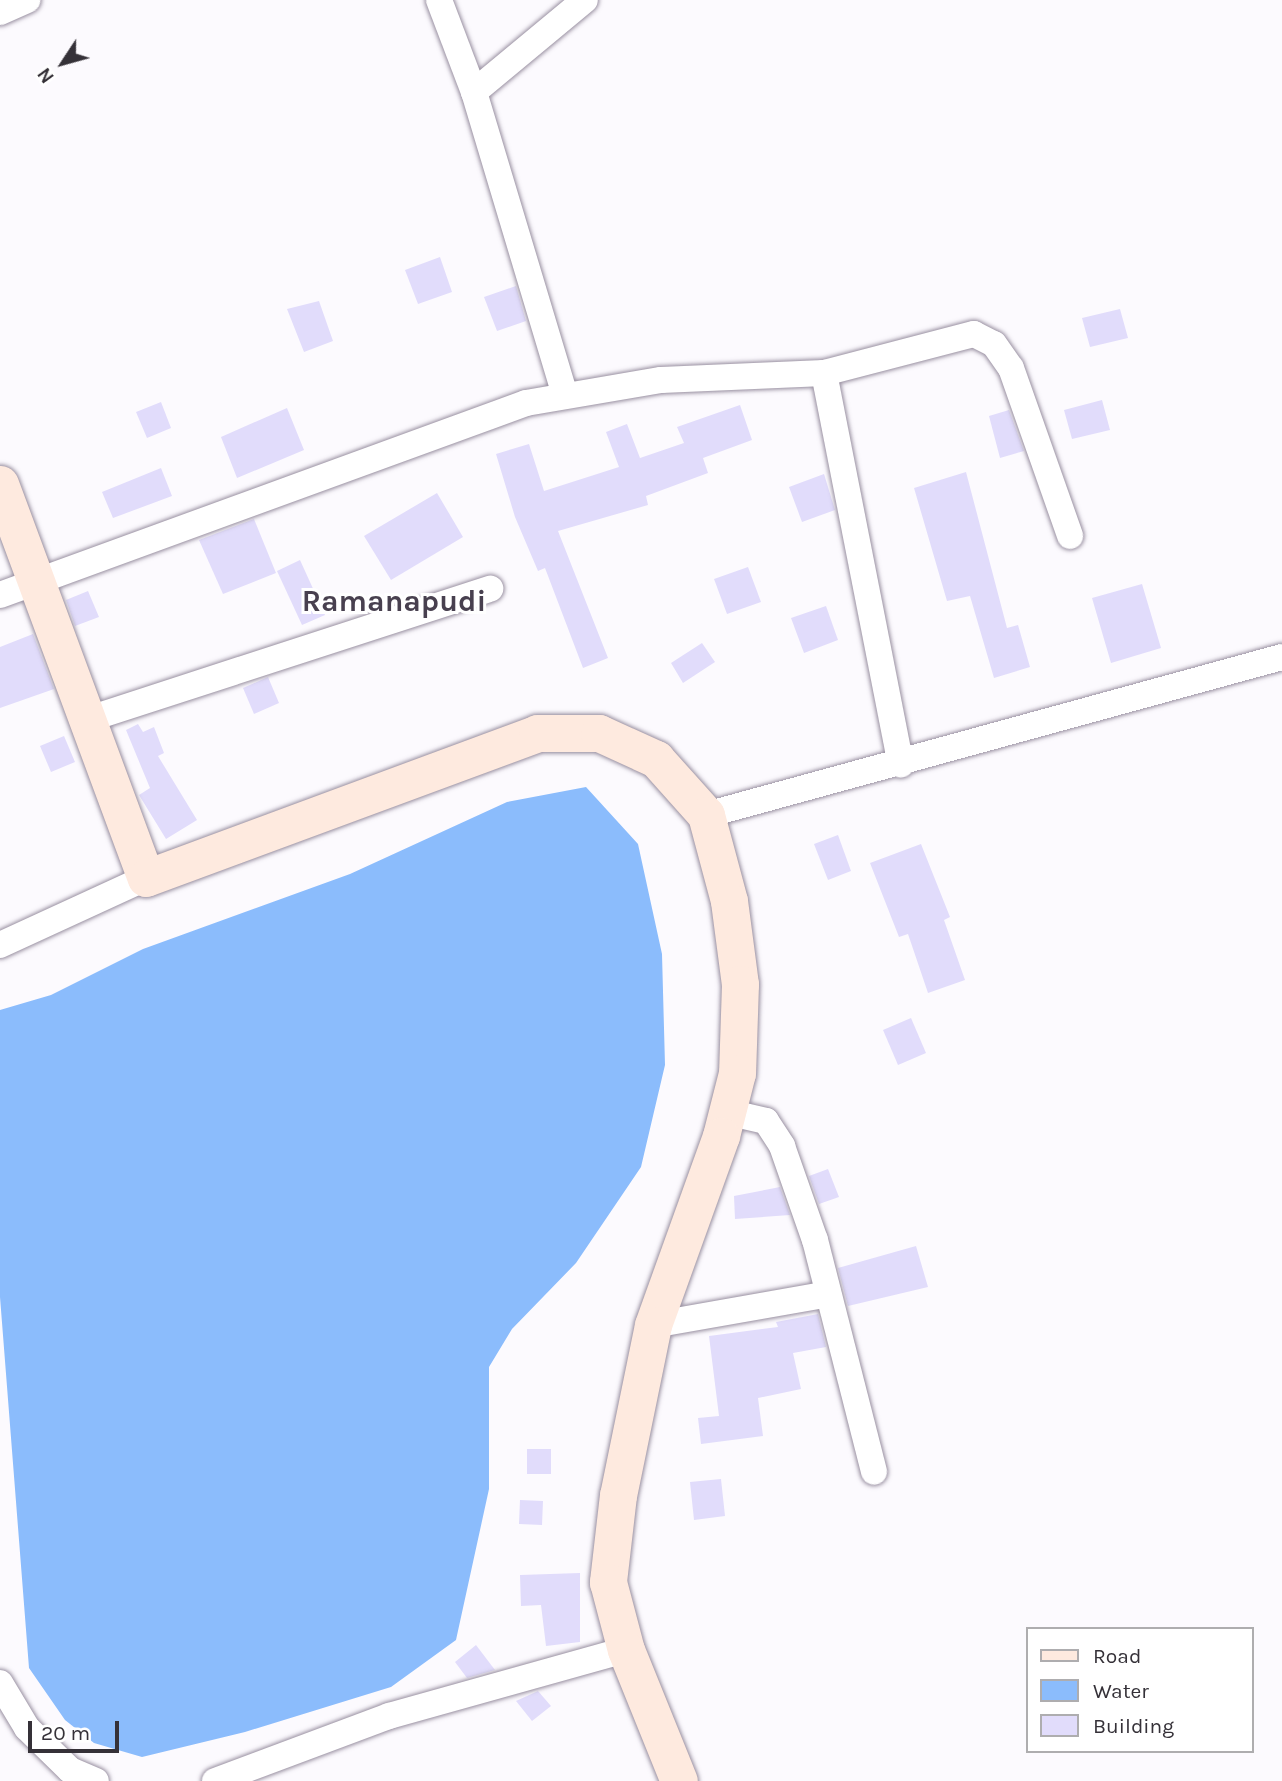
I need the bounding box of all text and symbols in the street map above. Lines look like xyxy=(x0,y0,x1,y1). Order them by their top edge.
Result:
north arrow xyxy=(28,28,98,98)
text: N xyxy=(33,63,59,87)
district label: Ramanapudi xyxy=(302,583,486,619)
legend xyxy=(1026,1627,1254,1753)
text: Road xyxy=(1093,1644,1141,1668)
text: Water xyxy=(1093,1679,1149,1703)
scale bar xyxy=(32,1708,122,1752)
text: Building xyxy=(1093,1714,1174,1738)
text: 20 m xyxy=(41,1721,90,1745)

